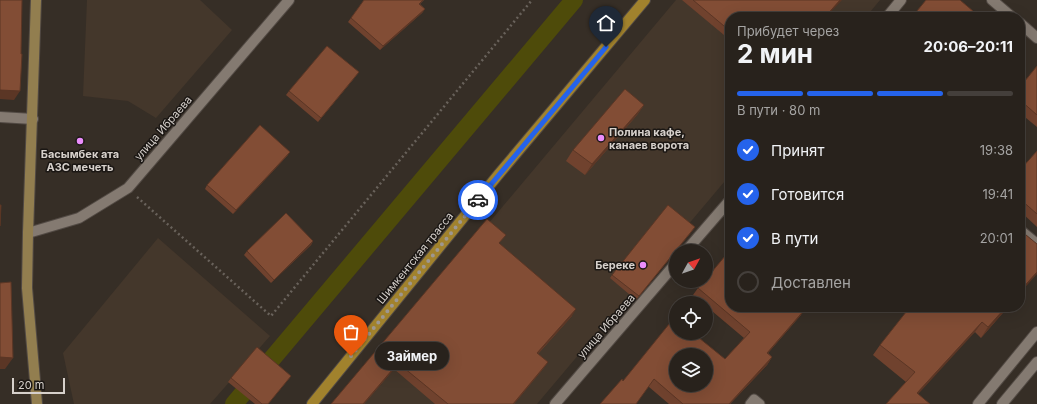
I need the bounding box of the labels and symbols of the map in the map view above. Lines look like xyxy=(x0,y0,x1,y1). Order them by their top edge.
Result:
pin xyxy=(589,6,623,47)
street label: улица Ибраева xyxy=(131,93,195,163)
place label: Полина кафе, канаев ворота xyxy=(609,125,689,152)
marker: Полина кафе, канаев ворота xyxy=(596,133,606,143)
marker: Басымбек ата АЗС мечеть xyxy=(75,136,85,146)
place label: Басымбек ата АЗС мечеть xyxy=(41,147,119,174)
courier xyxy=(458,180,498,220)
street label: Шимкентская трасса xyxy=(374,209,456,307)
north arrow xyxy=(669,244,713,288)
place label: Береке xyxy=(595,258,635,272)
marker: Береке xyxy=(638,260,648,270)
street label: улица Ибраева xyxy=(574,291,638,361)
pin xyxy=(334,315,368,356)
callout: Займер xyxy=(375,342,449,370)
scale bar xyxy=(12,376,65,395)

